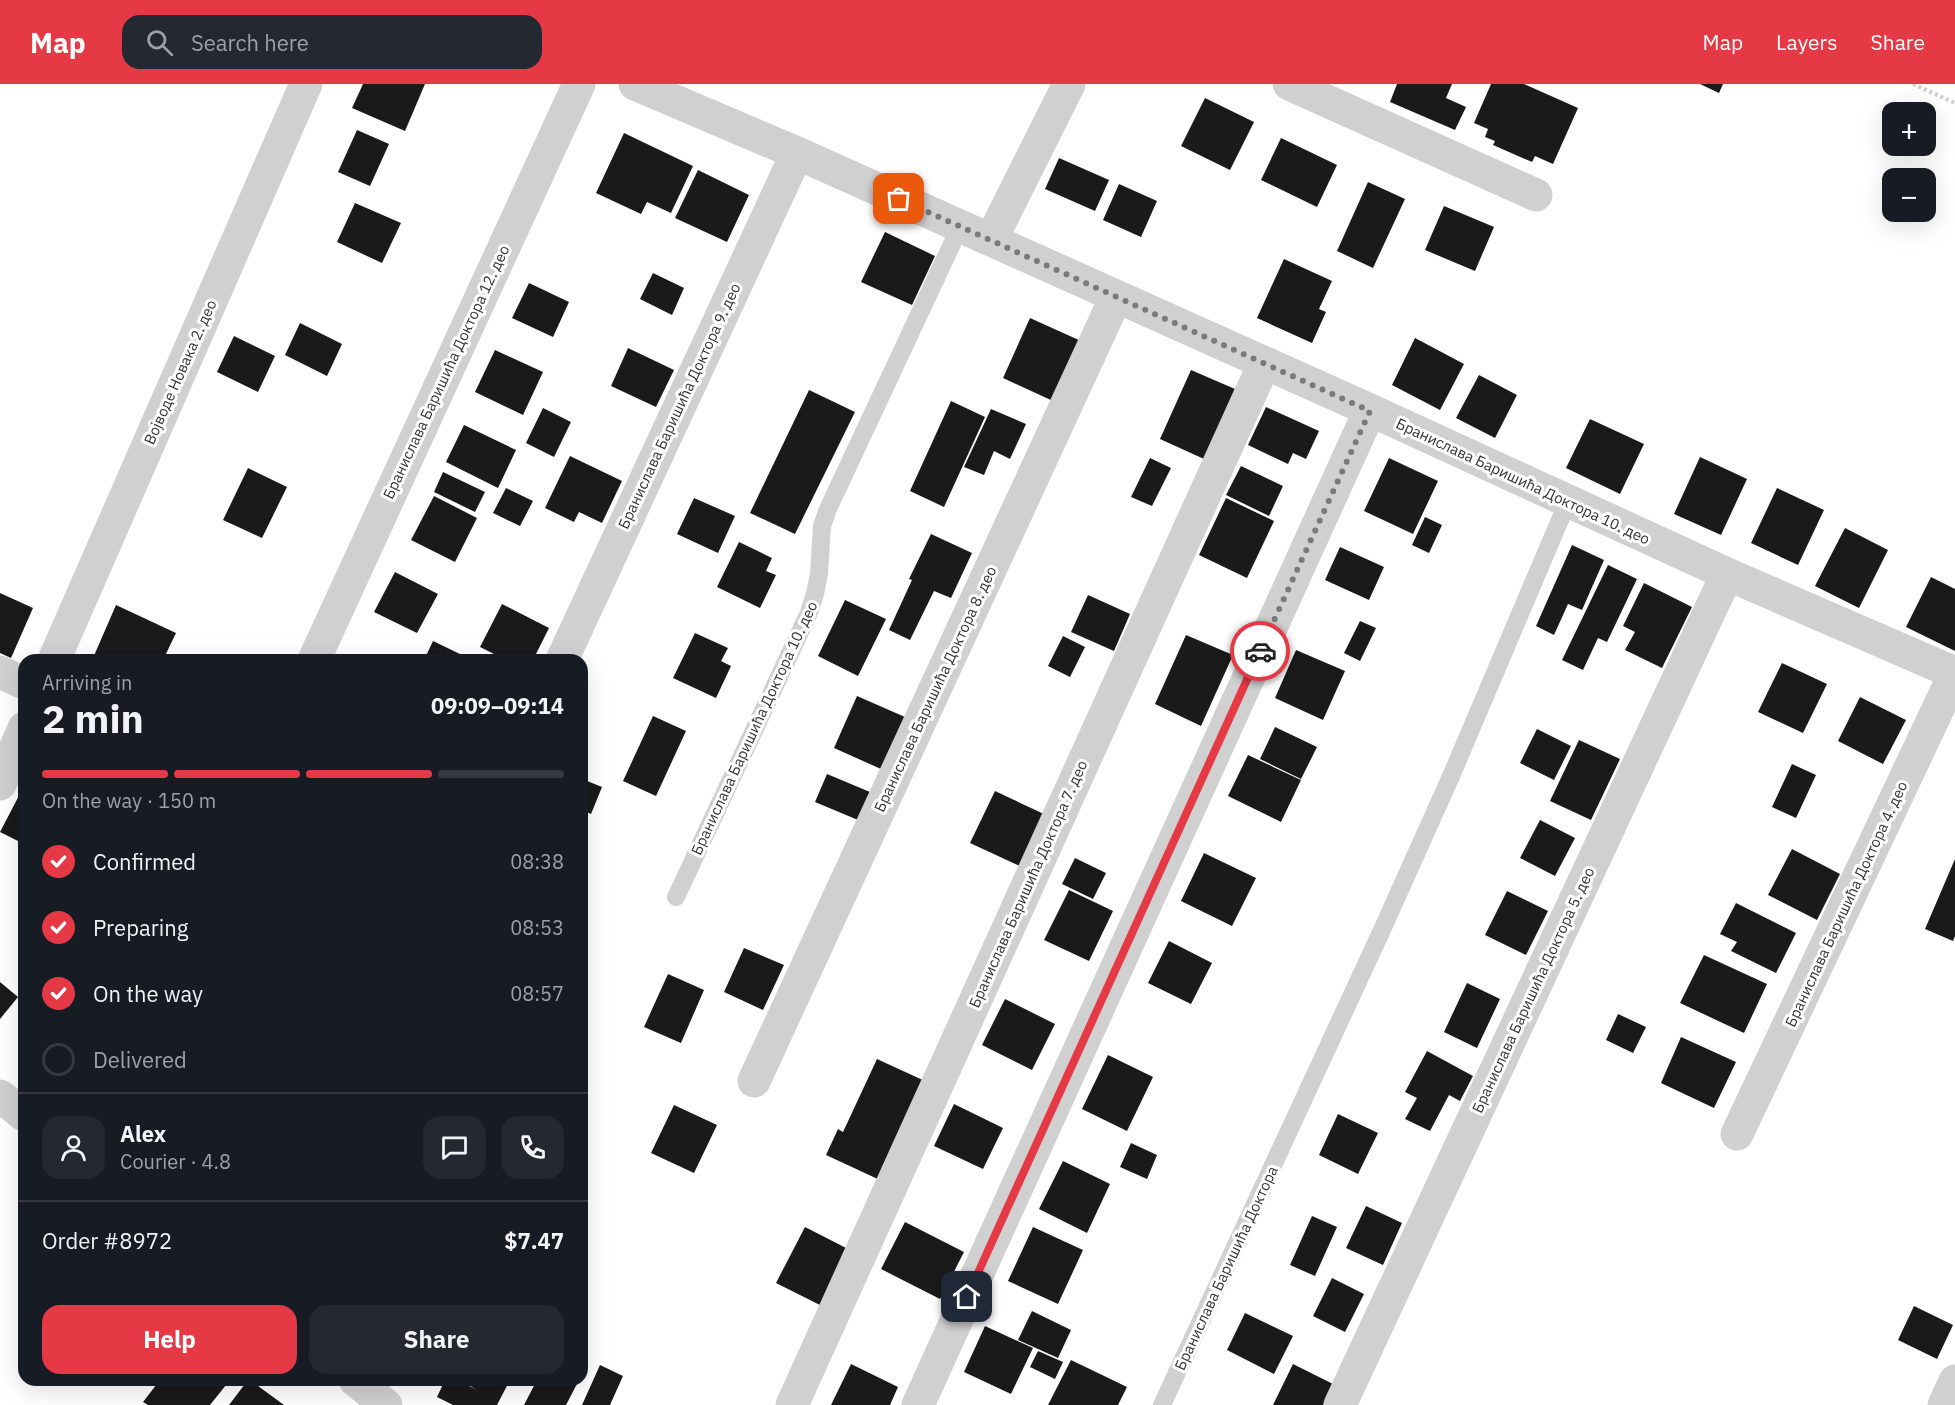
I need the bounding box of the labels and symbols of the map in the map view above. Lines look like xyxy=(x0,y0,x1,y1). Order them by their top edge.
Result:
pin xyxy=(873,173,924,224)
street label: Бранислава Баришића Доктора 12. део xyxy=(379,242,513,502)
street label: Бранислава Баришића Доктора 9. део xyxy=(614,280,744,532)
street label: Војводе Новака 2. део xyxy=(139,297,221,447)
street label: Бранислава Баришића Доктора 10. део xyxy=(1393,414,1653,548)
street label: Бранислава Баришића Доктора 8. део xyxy=(870,563,1000,815)
street label: Бранислава Баришића Доктора 10. део xyxy=(687,598,821,858)
courier xyxy=(1230,621,1290,681)
street label: Бранислава Баришића Доктора 7. део xyxy=(965,757,1091,1011)
street label: Бранислава Баришића Доктора 4. део xyxy=(1781,778,1911,1030)
street label: Бранислава Баришића Доктора 5. део xyxy=(1468,864,1598,1116)
street label: Бранислава Баришића Доктора xyxy=(1170,1163,1282,1373)
pin xyxy=(941,1271,992,1322)

